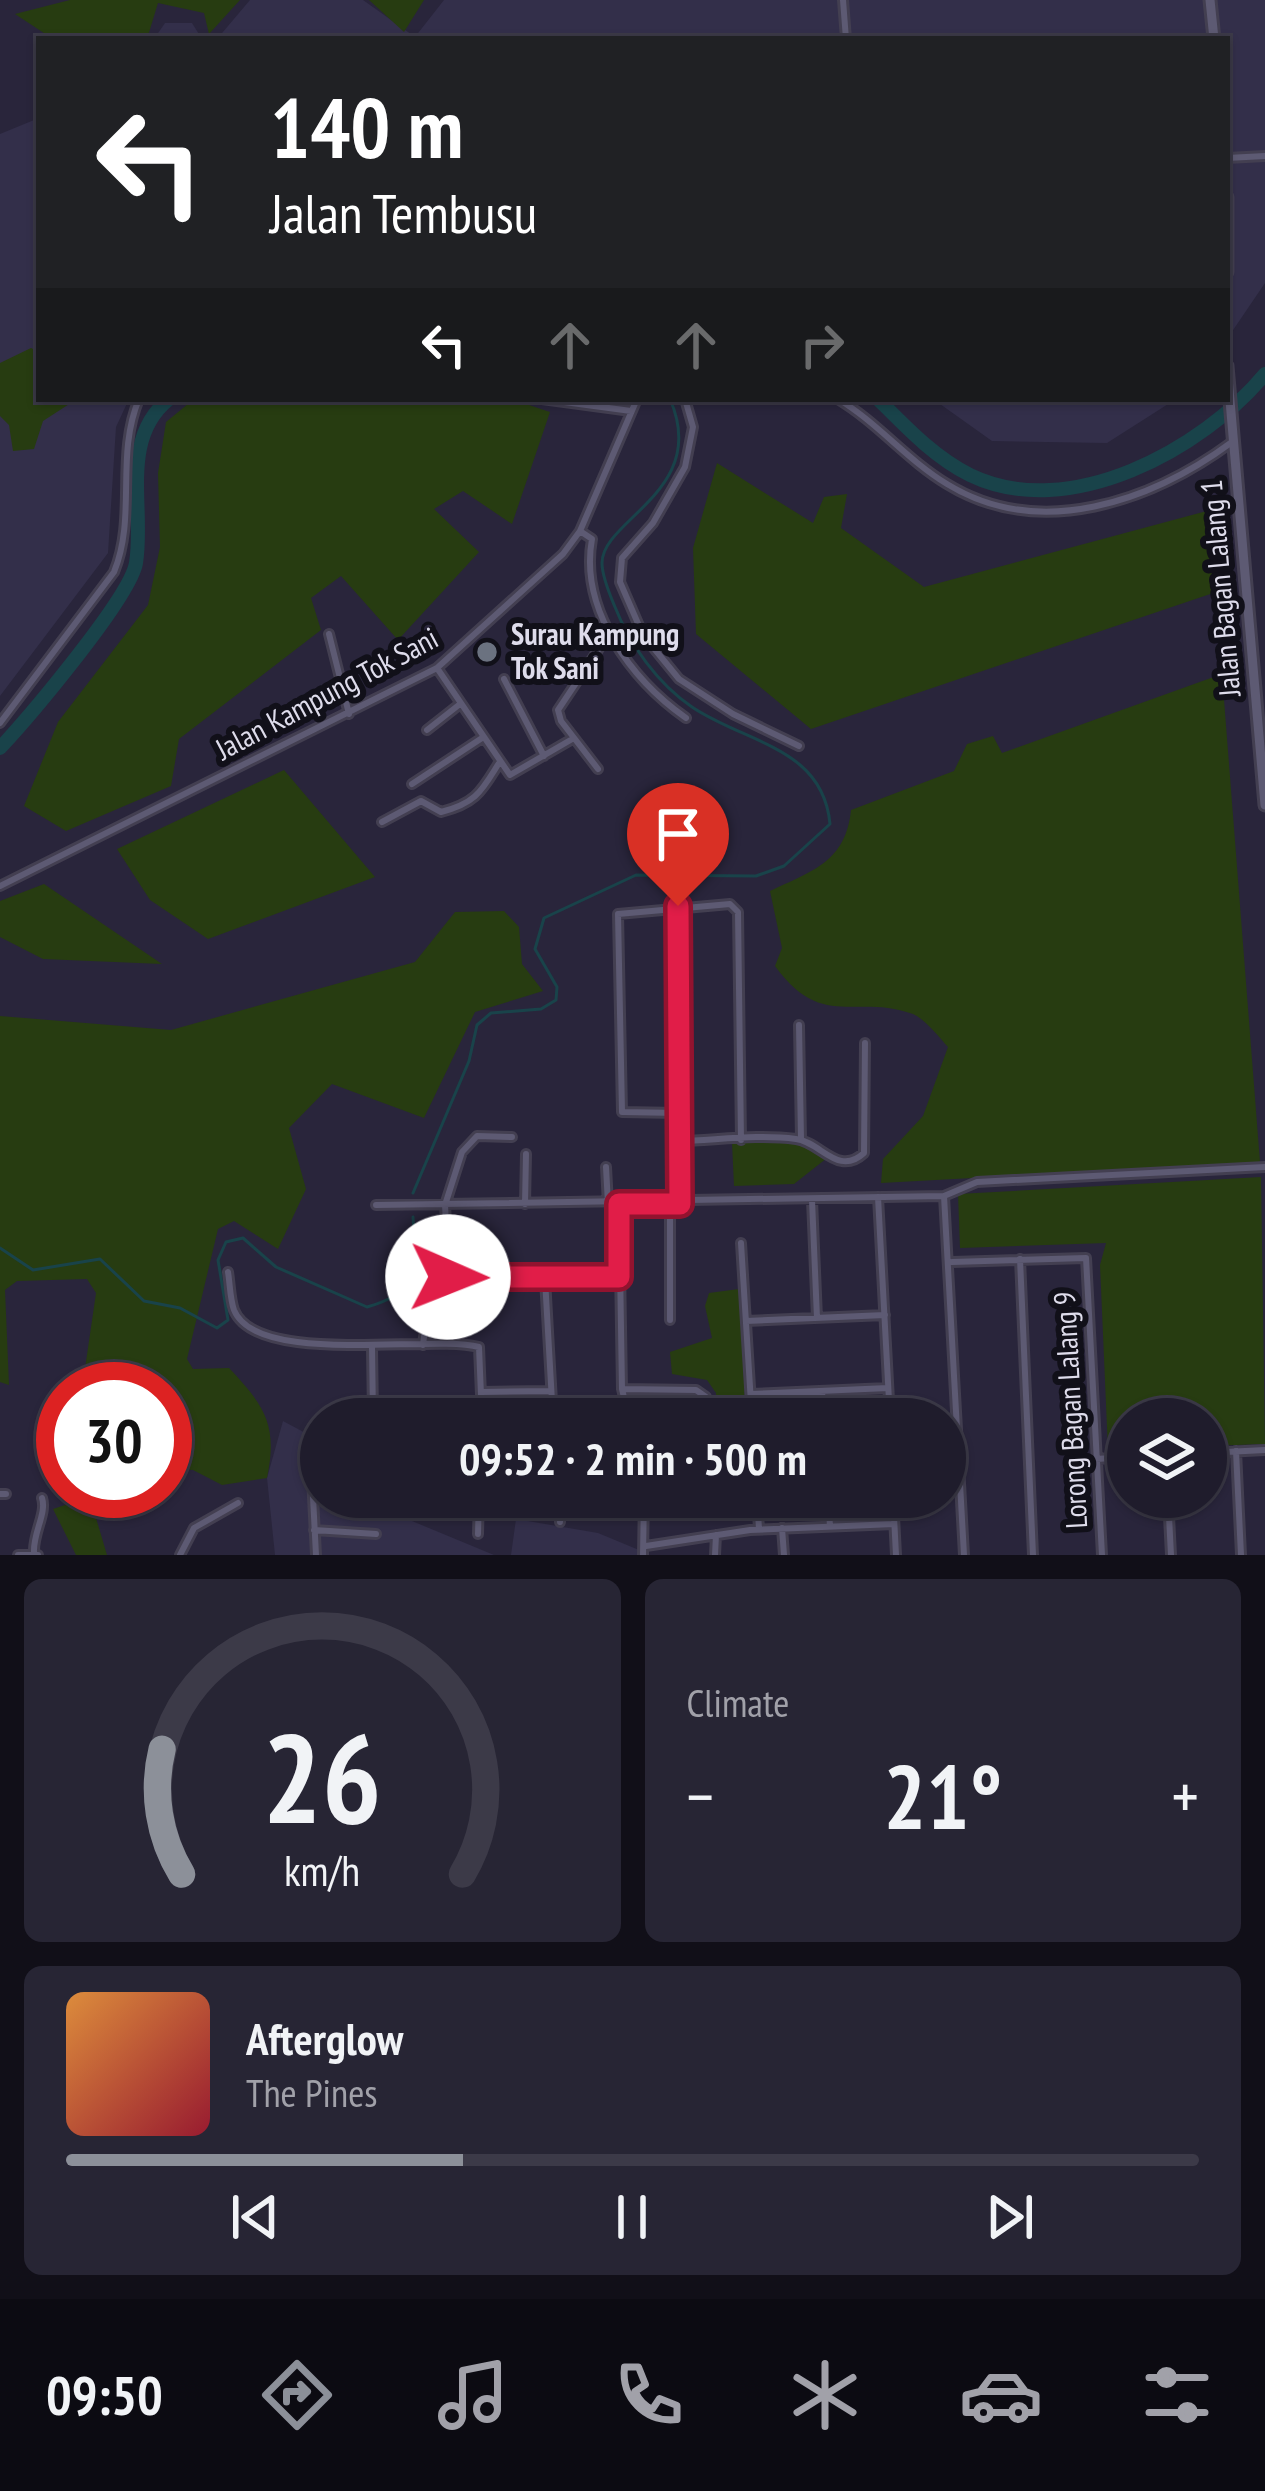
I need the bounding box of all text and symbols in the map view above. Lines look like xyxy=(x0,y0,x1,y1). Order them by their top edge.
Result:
text: 140 m xyxy=(270,72,463,181)
icon: left xyxy=(72,84,228,240)
text: Jalan Tembusu xyxy=(270,178,537,248)
icon: left xyxy=(411,312,477,378)
icon: ahead xyxy=(537,312,603,378)
icon: ahead xyxy=(663,312,729,378)
icon: right xyxy=(789,312,855,378)
street label: Jalan Bagan Lalang 1 xyxy=(1191,478,1248,699)
place label: Surau Kampung Tok Sani xyxy=(511,614,679,687)
street label: Jalan Kampung Tok Sani xyxy=(208,618,444,768)
marker: Surau Kampung Tok Sani xyxy=(474,639,500,665)
pin xyxy=(627,783,729,906)
icon: arrive xyxy=(645,801,711,867)
position arrow xyxy=(385,1214,511,1340)
street label: Lorong Bagan Lalang 9 xyxy=(1044,1291,1095,1530)
speed limit sign: 30 xyxy=(36,1362,192,1518)
map controls xyxy=(1107,1398,1227,1518)
button: layers xyxy=(1107,1398,1227,1518)
text: 09:52 · 2 min · 500 m xyxy=(459,1429,807,1487)
text: Climate xyxy=(687,1677,789,1728)
text: 26 xyxy=(263,1696,382,1857)
text: 21° xyxy=(883,1737,1002,1854)
text: − xyxy=(687,1753,714,1838)
text: + xyxy=(1172,1753,1199,1838)
text: km/h xyxy=(284,1841,360,1897)
text: Afterglow xyxy=(246,2009,403,2067)
text: The Pines xyxy=(246,2067,377,2118)
icon: previous xyxy=(222,2184,288,2250)
icon: pause xyxy=(599,2184,665,2250)
icon: next xyxy=(977,2184,1043,2250)
icon: directions xyxy=(255,2353,339,2437)
icon: music xyxy=(431,2353,515,2437)
icon: phone xyxy=(607,2353,691,2437)
icon: climate xyxy=(783,2353,867,2437)
icon: car xyxy=(959,2353,1043,2437)
icon: filters xyxy=(1135,2353,1219,2437)
text: 09:50 xyxy=(46,2360,163,2430)

